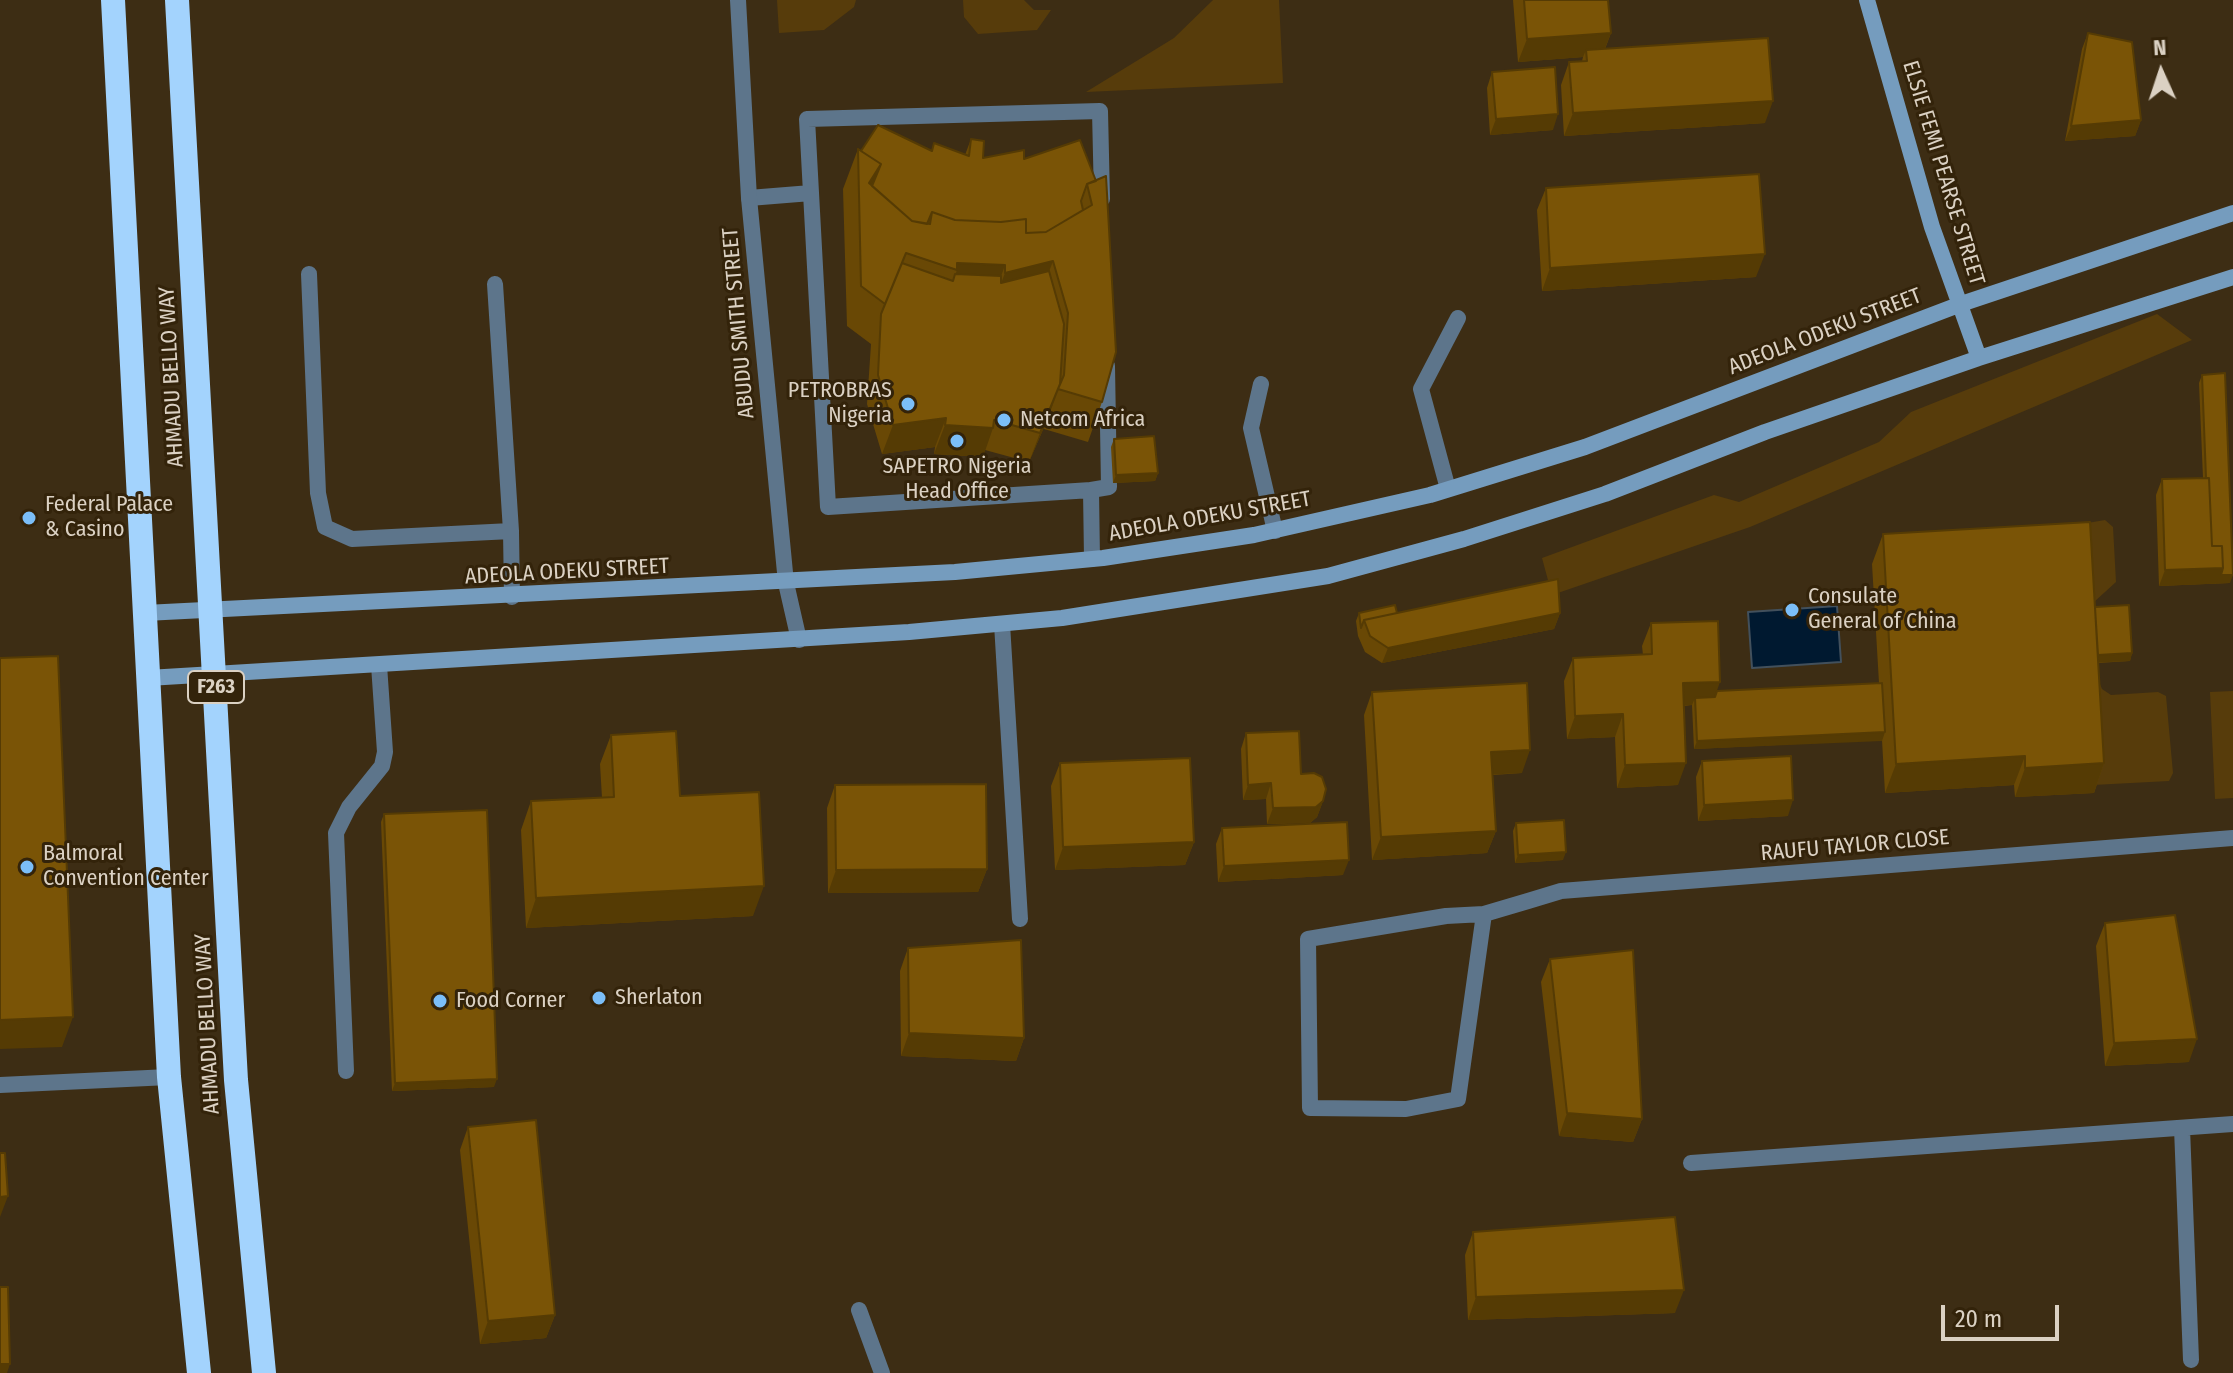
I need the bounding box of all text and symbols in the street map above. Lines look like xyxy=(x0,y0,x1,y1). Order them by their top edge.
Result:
north arrow xyxy=(2121,32,2201,112)
text: N xyxy=(2152,34,2167,61)
street label: ELSIE FEMI PEARSE STREET xyxy=(1896,57,1990,289)
street label: ABUDU SMITH STREET xyxy=(717,226,761,420)
street label: ADEOLA ODEKU STREET xyxy=(1725,283,1925,381)
street label: AHMADU BELLO WAY xyxy=(154,286,190,468)
place label: PETROBRAS Nigeria xyxy=(788,378,892,430)
marker: PETROBRAS Nigeria xyxy=(899,395,917,413)
place label: Netcom Africa xyxy=(1020,407,1145,433)
marker: Netcom Africa xyxy=(995,411,1013,429)
marker: SAPETRO Nigeria Head Office xyxy=(948,432,966,450)
place label: SAPETRO Nigeria Head Office xyxy=(883,454,1031,506)
street label: ADEOLA ODEKU STREET xyxy=(1107,486,1313,548)
place label: Federal Palace & Casino xyxy=(45,492,173,544)
marker: Federal Palace & Casino xyxy=(20,509,38,527)
street label: ADEOLA ODEKU STREET xyxy=(464,553,670,591)
place label: Consulate General of China xyxy=(1808,584,1956,636)
marker: Consulate General of China xyxy=(1783,601,1801,619)
road number: F263 xyxy=(188,671,244,703)
street label: RAUFU TAYLOR CLOSE xyxy=(1760,825,1950,867)
place label: Balmoral Convention Center xyxy=(43,841,209,892)
marker: Balmoral Convention Center xyxy=(18,858,36,876)
street label: AHMADU BELLO WAY xyxy=(190,933,226,1115)
place label: Sherlaton xyxy=(615,985,703,1011)
place label: Food Corner xyxy=(456,988,565,1014)
marker: Sherlaton xyxy=(590,989,608,1007)
marker: Food Corner xyxy=(431,992,449,1010)
scale bar xyxy=(1945,1289,2063,1339)
text: 20 m xyxy=(1955,1305,2002,1333)

